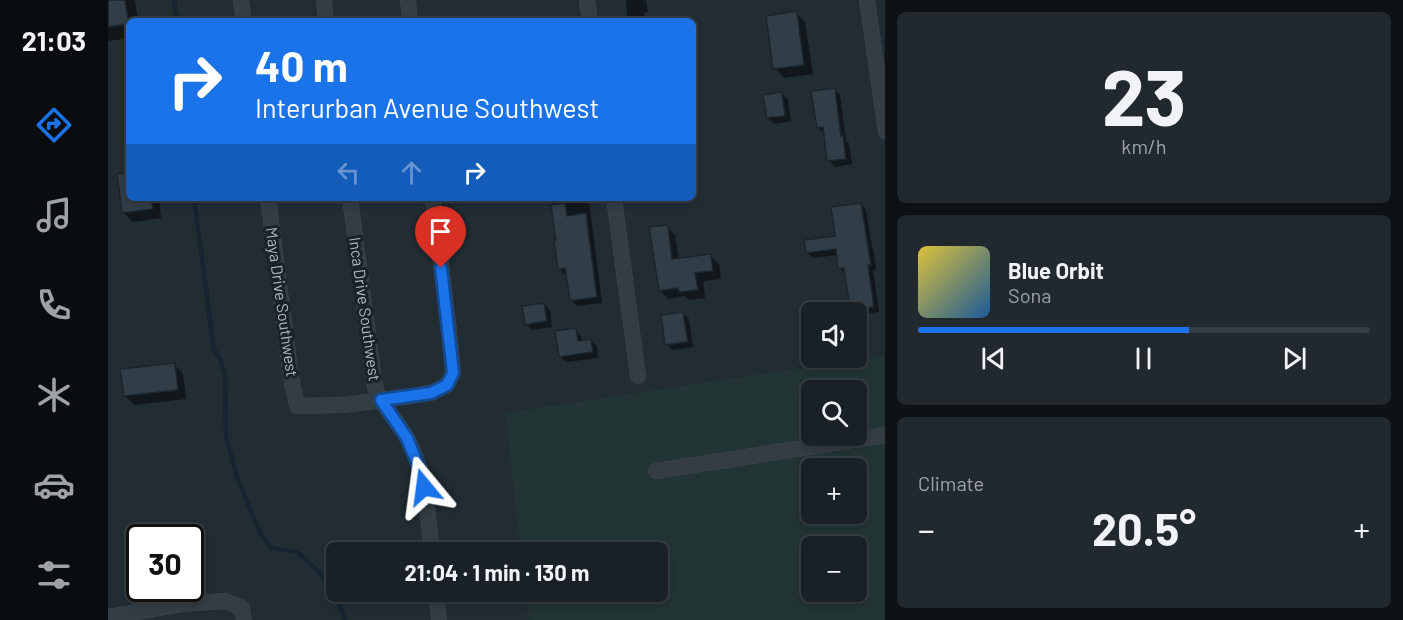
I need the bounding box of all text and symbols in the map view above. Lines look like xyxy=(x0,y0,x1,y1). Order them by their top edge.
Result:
text: 21:03 xyxy=(22,24,86,56)
text: 40 m xyxy=(255,40,348,90)
icon: right xyxy=(156,42,234,120)
text: 23 xyxy=(1102,48,1186,142)
text: Interurban Avenue Southwest xyxy=(255,91,599,123)
icon: directions xyxy=(33,104,75,146)
text: km/h xyxy=(1121,134,1167,158)
icon: left xyxy=(332,156,365,189)
icon: ahead xyxy=(395,156,428,189)
icon: right xyxy=(458,156,491,189)
icon: music xyxy=(33,194,75,236)
pin xyxy=(415,206,466,268)
icon: arrive xyxy=(424,215,457,248)
street label: Maya Drive Southwest xyxy=(263,226,302,378)
street label: Inca Drive Southwest xyxy=(346,236,385,382)
text: Blue Orbit xyxy=(1008,257,1104,283)
text: Sona xyxy=(1008,283,1052,307)
icon: phone xyxy=(33,284,75,326)
map controls xyxy=(801,302,867,602)
button: sound xyxy=(801,302,867,368)
icon: previous xyxy=(977,342,1010,375)
icon: pause xyxy=(1127,342,1160,375)
icon: next xyxy=(1278,342,1311,375)
icon: climate xyxy=(33,374,75,416)
button: search xyxy=(801,380,867,446)
position arrow xyxy=(392,455,456,519)
button: + xyxy=(801,458,867,524)
icon: car xyxy=(33,464,75,506)
text: Climate xyxy=(918,471,984,495)
text: 20.5° xyxy=(1092,501,1196,555)
text: − xyxy=(918,509,935,549)
text: + xyxy=(1354,509,1370,549)
speed limit sign: 30 xyxy=(126,524,204,602)
button: − xyxy=(801,536,867,602)
icon: filters xyxy=(33,554,75,596)
text: 21:04 · 1 min · 130 m xyxy=(405,559,589,585)

